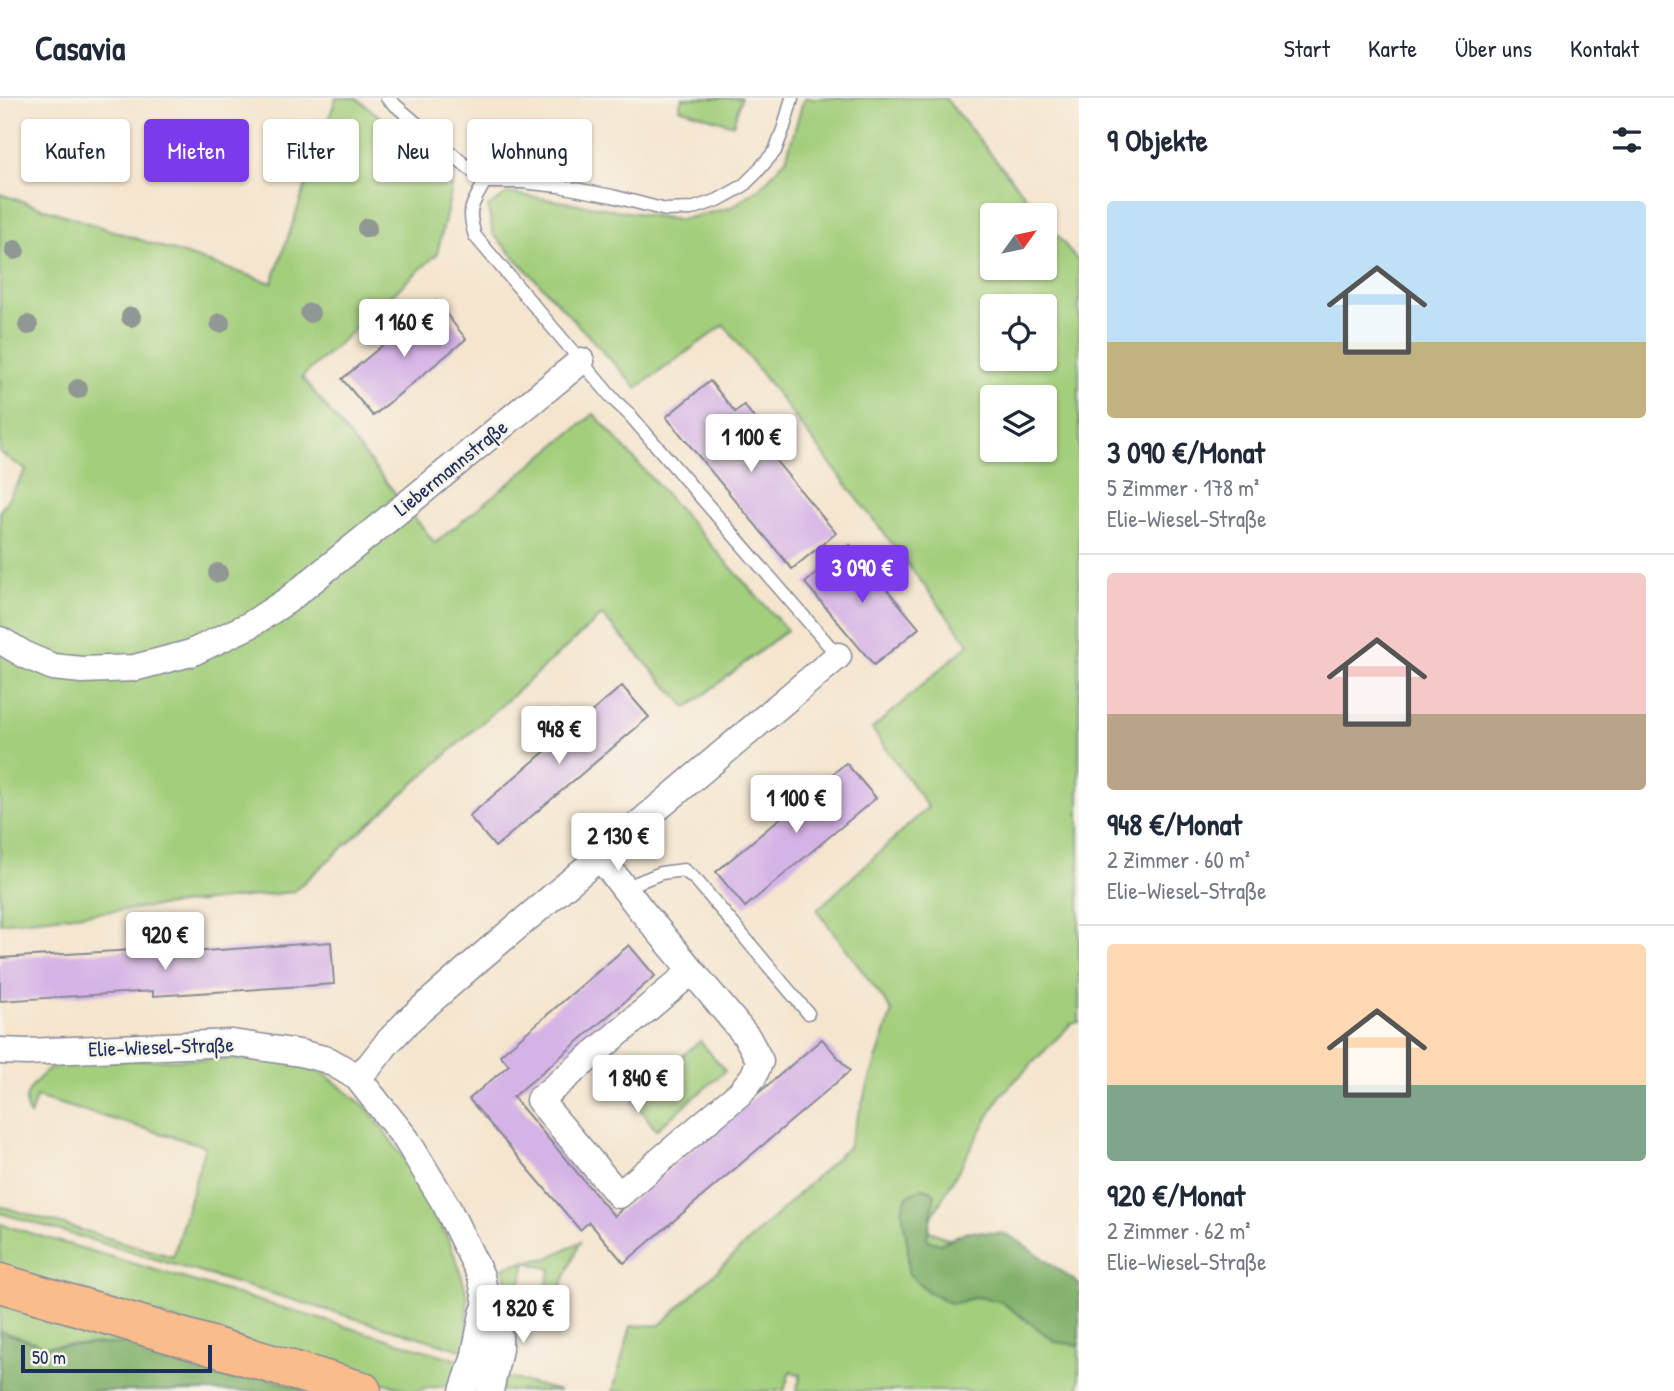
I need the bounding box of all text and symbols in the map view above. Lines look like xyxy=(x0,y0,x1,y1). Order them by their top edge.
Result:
text: Casavia xyxy=(35,26,125,70)
text: Start xyxy=(1284,32,1330,64)
text: Karte xyxy=(1368,32,1417,64)
text: Über uns xyxy=(1455,32,1532,64)
text: Kontakt xyxy=(1570,32,1639,64)
chip: Kaufen xyxy=(21,119,130,182)
chip: Mieten xyxy=(144,119,249,182)
chip: Filter xyxy=(263,119,359,182)
chip: Neu xyxy=(373,119,453,182)
chip: Wohnung xyxy=(467,119,592,182)
text: 9 Objekte xyxy=(1107,120,1208,160)
icon: filters xyxy=(1608,121,1646,159)
north arrow xyxy=(980,203,1057,280)
map controls xyxy=(980,203,1057,462)
icon: home xyxy=(1314,247,1440,373)
button: locate xyxy=(980,294,1057,371)
pin: 1 160 € xyxy=(339,300,469,359)
text: 1 160 € xyxy=(375,306,433,337)
button: layers xyxy=(980,385,1057,462)
street label: Liebermannstraße xyxy=(388,413,514,522)
pin: 1 100 € xyxy=(686,414,816,474)
text: 1 100 € xyxy=(722,421,780,452)
text: 3 090 €/Monat xyxy=(1107,432,1265,472)
text: 5 Zimmer · 178 m² xyxy=(1107,472,1259,503)
text: Elie-Wiesel-Straße xyxy=(1107,503,1266,534)
pin: 3 090 € xyxy=(797,546,927,605)
text: 3 090 € xyxy=(832,552,893,583)
icon: home xyxy=(1314,619,1440,745)
pin: 948 € xyxy=(510,706,608,766)
text: 948 € xyxy=(537,713,581,744)
pin: 1 100 € xyxy=(731,776,861,835)
text: 1 100 € xyxy=(767,782,825,813)
text: 948 €/Monat xyxy=(1107,804,1242,844)
pin: 2 130 € xyxy=(553,814,683,873)
text: 2 130 € xyxy=(587,820,649,851)
text: 2 Zimmer · 60 m² xyxy=(1107,844,1250,875)
text: Elie-Wiesel-Straße xyxy=(1107,875,1266,906)
pin: 920 € xyxy=(116,912,214,972)
text: 920 € xyxy=(142,919,188,950)
icon: home xyxy=(1314,990,1440,1116)
street label: Elie-Wiesel-Straße xyxy=(88,1029,234,1064)
pin: 1 840 € xyxy=(573,1056,703,1115)
text: 1 840 € xyxy=(609,1062,667,1093)
text: 920 €/Monat xyxy=(1107,1175,1245,1215)
text: 2 Zimmer · 62 m² xyxy=(1107,1215,1251,1246)
text: Elie-Wiesel-Straße xyxy=(1107,1246,1266,1277)
pin: 1 820 € xyxy=(458,1286,588,1345)
text: 1 820 € xyxy=(492,1292,554,1323)
scale bar xyxy=(21,1342,212,1374)
text: 50 m xyxy=(32,1344,66,1370)

